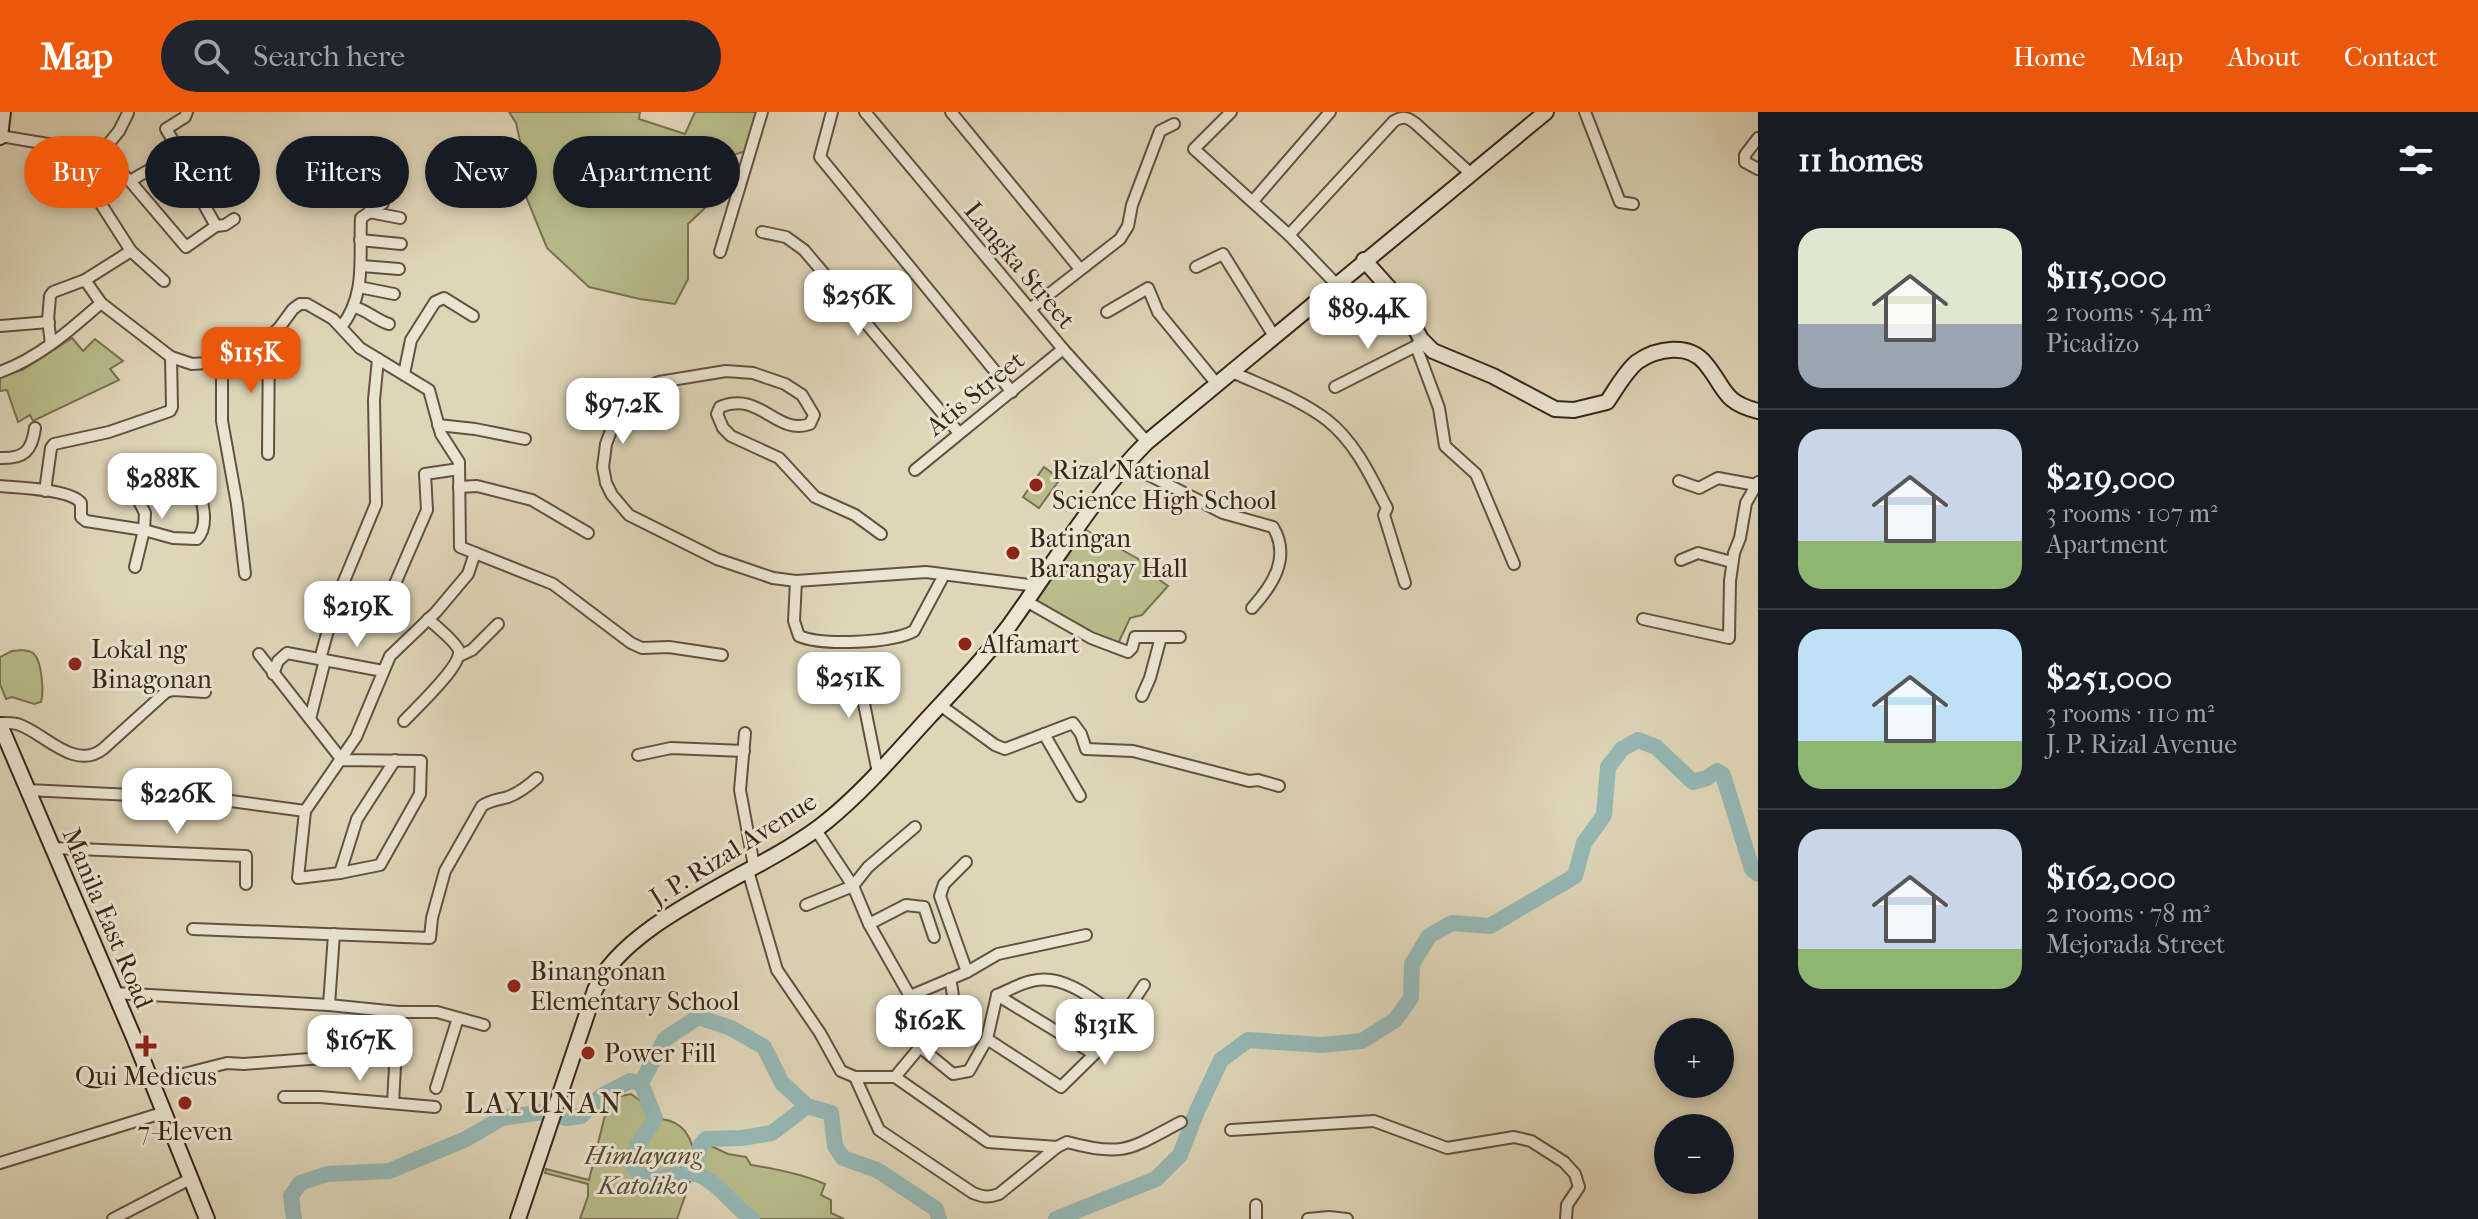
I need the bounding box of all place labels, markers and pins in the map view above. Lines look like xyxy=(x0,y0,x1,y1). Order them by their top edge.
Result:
pin: $256K xyxy=(802,270,914,338)
pin: $89.4K xyxy=(1303,283,1433,351)
pin: $115K xyxy=(195,327,307,395)
pin: $97.2K xyxy=(558,378,688,446)
pin: $288K xyxy=(106,453,218,521)
place label: Rizal National Science High School xyxy=(1052,455,1277,516)
marker: Rizal National Science High School xyxy=(1027,476,1045,494)
place label: Batingan Barangay Hall xyxy=(1029,523,1188,584)
marker: Batingan Barangay Hall xyxy=(1004,544,1022,562)
pin: $219K xyxy=(301,581,413,649)
place label: Alfamart xyxy=(980,629,1081,660)
place label: Lokal ng Binagonan xyxy=(91,634,212,695)
marker: Alfamart xyxy=(956,635,974,653)
pin: $251K xyxy=(793,652,905,720)
marker: Lokal ng Binagonan xyxy=(66,655,84,673)
pin: $226K xyxy=(121,768,233,836)
place label: Binangonan Elementary School xyxy=(530,956,739,1017)
marker: Binangonan Elementary School xyxy=(505,977,523,995)
pin: $162K xyxy=(873,995,985,1063)
pin: $131K xyxy=(1049,999,1161,1067)
pin: $167K xyxy=(304,1015,416,1083)
marker: Qui Medicus xyxy=(135,1035,157,1057)
place label: Power Fill xyxy=(604,1038,716,1069)
marker: Power Fill xyxy=(579,1044,597,1062)
place label: Qui Medicus xyxy=(75,1061,217,1092)
marker: 7-Eleven xyxy=(176,1094,194,1112)
place label: 7-Eleven xyxy=(137,1116,233,1147)

